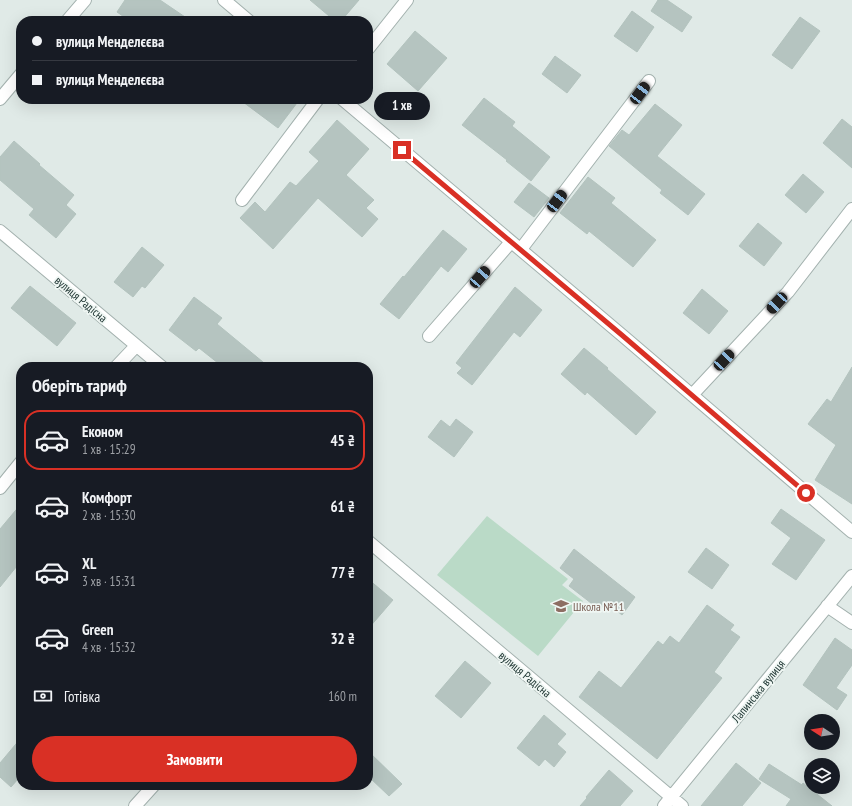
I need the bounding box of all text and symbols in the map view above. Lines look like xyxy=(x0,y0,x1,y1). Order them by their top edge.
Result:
text: вулиця Менделєєва xyxy=(56,32,164,51)
text: вулиця Менделєєва xyxy=(56,70,164,89)
car xyxy=(628,80,652,106)
callout: 1 хв xyxy=(374,92,430,120)
text: 1 хв xyxy=(392,97,412,114)
route end xyxy=(393,141,411,159)
car xyxy=(545,188,569,214)
car xyxy=(468,264,492,290)
street label: вулиця Радісна xyxy=(52,273,110,325)
car xyxy=(764,290,790,316)
car xyxy=(711,347,737,373)
text: Оберіть тариф xyxy=(32,374,127,397)
icon: car xyxy=(34,422,70,458)
text: Економ xyxy=(82,422,123,441)
text: 45 ₴ xyxy=(330,431,355,450)
text: 1 хв · 15:29 xyxy=(82,441,136,458)
route start xyxy=(797,484,815,502)
icon: car xyxy=(34,488,70,524)
text: Комфорт xyxy=(82,488,132,507)
text: 61 ₴ xyxy=(330,497,355,516)
text: 2 хв · 15:30 xyxy=(82,507,136,524)
icon: car xyxy=(34,554,70,590)
text: XL xyxy=(82,554,96,573)
text: 77 ₴ xyxy=(331,563,355,582)
text: 3 хв · 15:31 xyxy=(82,573,136,590)
school or university icon: Школа №11 xyxy=(552,597,570,615)
place label: Школа №11 xyxy=(573,599,624,614)
icon: car xyxy=(34,620,70,656)
text: Green xyxy=(82,620,114,639)
text: 32 ₴ xyxy=(330,629,355,648)
text: 4 хв · 15:32 xyxy=(82,639,136,656)
street label: вулиця Радісна xyxy=(496,648,554,700)
street label: Лапинська вулиця xyxy=(727,656,788,726)
icon: cash xyxy=(32,685,54,707)
text: Готівка xyxy=(64,687,100,706)
text: 160 m xyxy=(328,688,357,705)
north arrow xyxy=(804,714,840,750)
map controls xyxy=(804,714,840,794)
button: Замовити xyxy=(32,736,357,782)
button: layers xyxy=(804,758,840,794)

